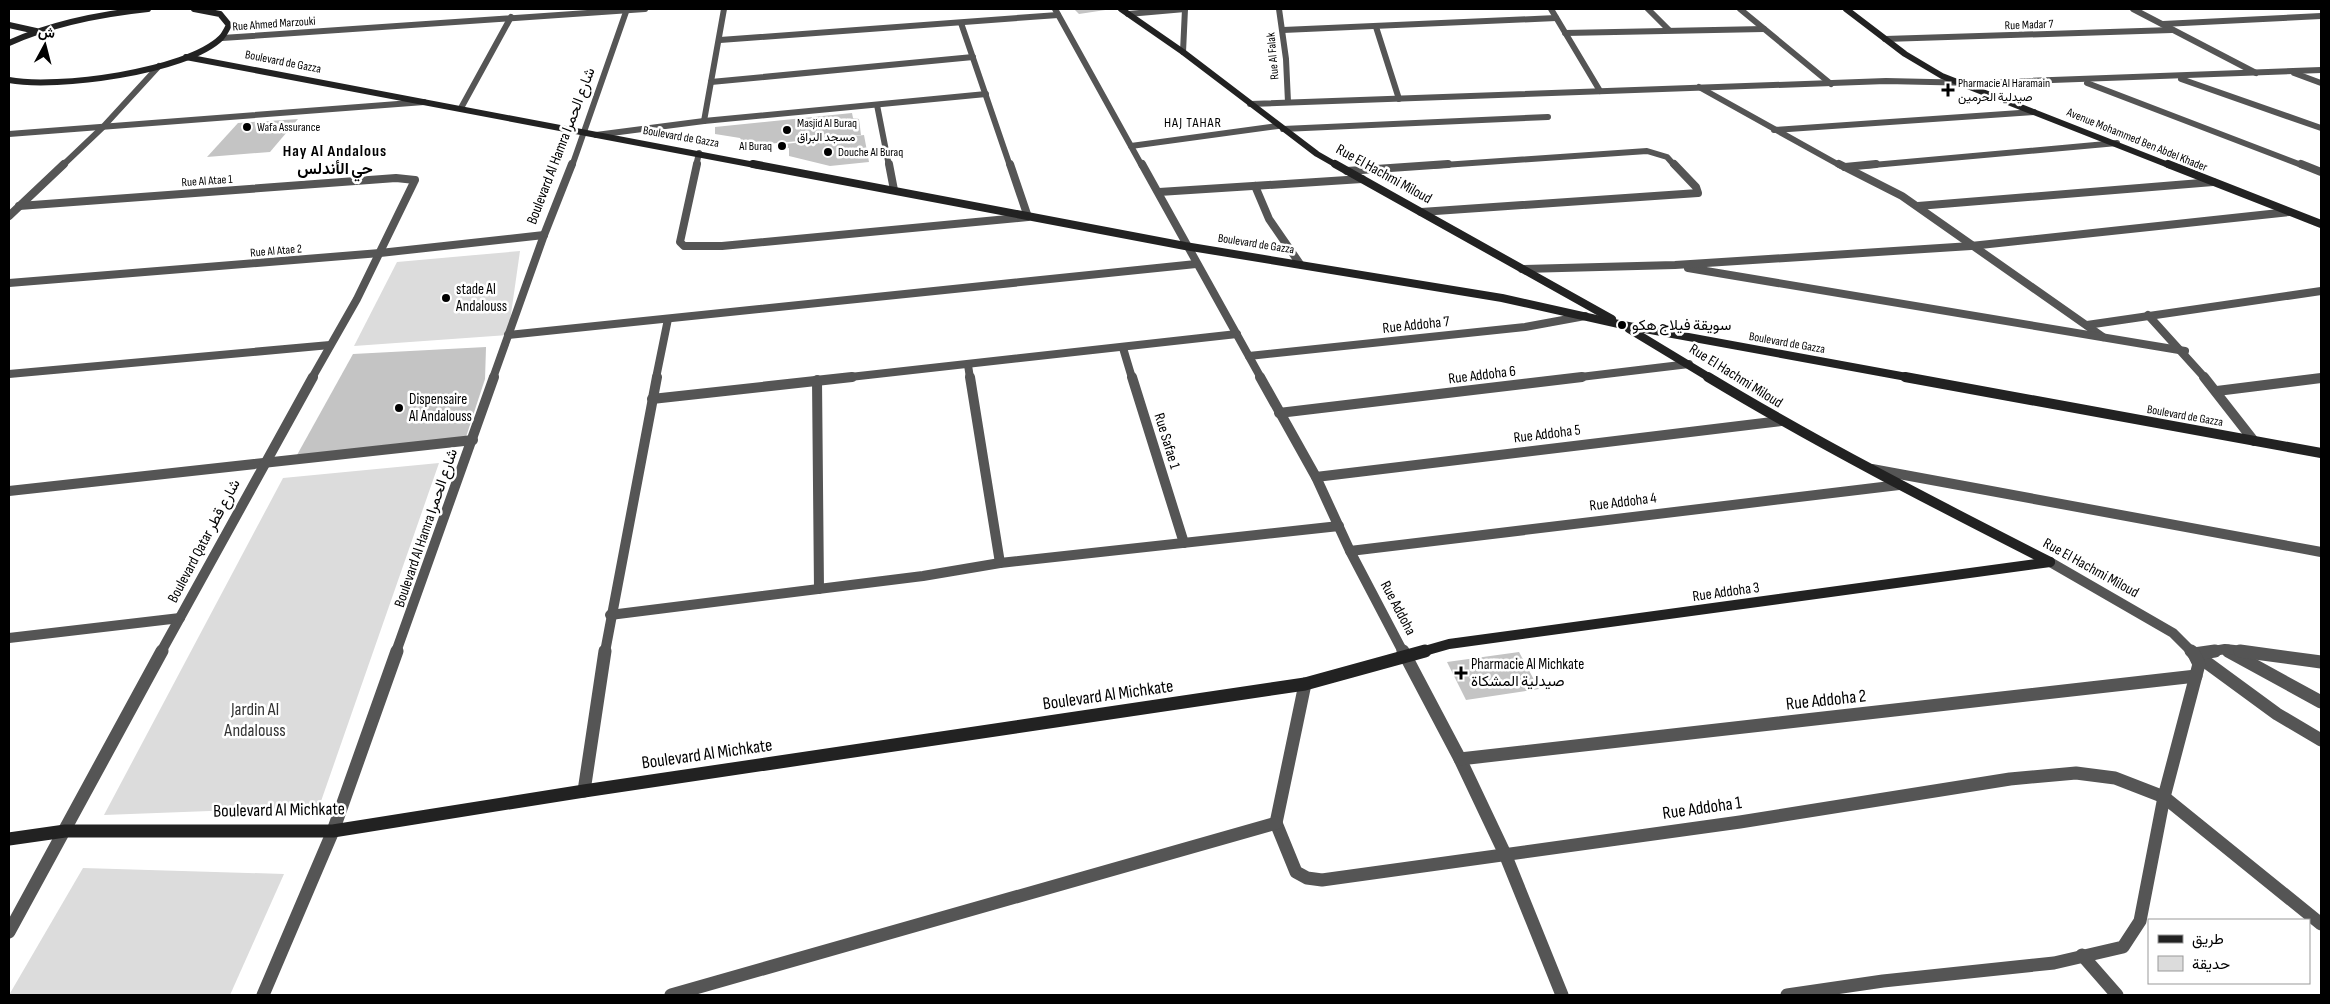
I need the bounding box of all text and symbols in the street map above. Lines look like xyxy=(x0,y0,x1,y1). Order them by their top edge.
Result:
street label: Rue Ahmed Marzouki xyxy=(232,14,316,34)
street label: Rue Madar 7 xyxy=(2004,17,2054,33)
north arrow xyxy=(20,20,70,70)
text: ش xyxy=(37,23,56,42)
street label: Rue Al Falak xyxy=(1263,31,1283,80)
street label: Boulevard de Gazza xyxy=(244,47,323,77)
street label: Boulevard Al Hamra شارع الحمرا xyxy=(522,65,601,227)
place label: Pharmacie Al Haramain صيدلية الحرمين xyxy=(1958,76,2050,105)
marker: Pharmacie Al Haramain صيدلية الحرمين xyxy=(1942,84,1954,96)
street label: Avenue Mohammed Ben Abdel Khader xyxy=(2064,105,2210,175)
district label: HAJ TAHAR xyxy=(1164,114,1222,131)
place label: Masjid Al Buraq مسجد البراق xyxy=(797,116,857,145)
place label: Wafa Assurance xyxy=(257,120,320,135)
marker: Wafa Assurance xyxy=(241,121,253,133)
street label: Boulevard de Gazza xyxy=(642,123,721,151)
marker: Masjid Al Buraq مسجد البراق xyxy=(781,124,793,136)
place label: Al Buraq xyxy=(738,139,772,154)
marker: Al Buraq xyxy=(776,140,788,152)
street label: Rue El Hachmi Miloud xyxy=(1333,140,1435,208)
district label: Hay Al Andalous حي الأندلس xyxy=(283,142,387,182)
place label: Douche Al Buraq xyxy=(838,145,903,160)
marker: Douche Al Buraq xyxy=(822,146,834,158)
street label: Rue Al Atae 1 xyxy=(181,172,234,190)
street label: Boulevard de Gazza xyxy=(1217,231,1296,257)
street label: Rue Al Atae 2 xyxy=(250,241,303,261)
place label: stade Al Andalouss xyxy=(455,280,507,316)
marker: stade Al Andalouss xyxy=(440,292,452,304)
street label: Rue Addoha 7 xyxy=(1382,312,1450,338)
place label: سويقة فيلاج هكو xyxy=(1632,316,1731,336)
marker: سويقة فيلاج هكو xyxy=(1616,319,1628,331)
street label: Boulevard de Gazza xyxy=(1748,329,1827,357)
street label: Rue El Hachmi Miloud xyxy=(1686,340,1786,412)
street label: Rue Addoha 6 xyxy=(1447,361,1517,389)
place label: Dispensaire Al Andalouss xyxy=(408,390,472,426)
marker: Dispensaire Al Andalouss xyxy=(393,402,405,414)
street label: Boulevard de Gazza xyxy=(2146,402,2225,430)
street label: Rue Safae 1 xyxy=(1150,411,1185,472)
street label: Rue Addoha 5 xyxy=(1513,420,1581,448)
street label: Boulevard Al Hamra شارع الحمرا xyxy=(390,446,463,610)
street label: Boulevard Qatar شارع قطر xyxy=(163,476,246,607)
street label: Rue Addoha 4 xyxy=(1588,488,1658,516)
street label: Rue El Hachmi Miloud xyxy=(2040,534,2142,602)
street label: Rue Addoha xyxy=(1376,578,1420,639)
street label: Rue Addoha 3 xyxy=(1691,578,1761,606)
place label: Pharmacie Al Michkate صيدلية المشكاة xyxy=(1471,655,1584,691)
marker: Pharmacie Al Michkate صيدلية المشكاة xyxy=(1455,667,1467,679)
street label: Boulevard Al Michkate xyxy=(1041,675,1175,715)
street label: Rue Addoha 2 xyxy=(1785,685,1867,715)
park label: Jardin Al Andalouss xyxy=(223,699,286,741)
street label: Boulevard Al Michkate xyxy=(640,734,774,774)
street label: Rue Addoha 1 xyxy=(1661,792,1744,824)
street label: Boulevard Al Michkate xyxy=(213,798,345,822)
legend xyxy=(2148,919,2310,984)
text: طريق xyxy=(2192,930,2224,949)
text: حديقة xyxy=(2192,955,2230,974)

